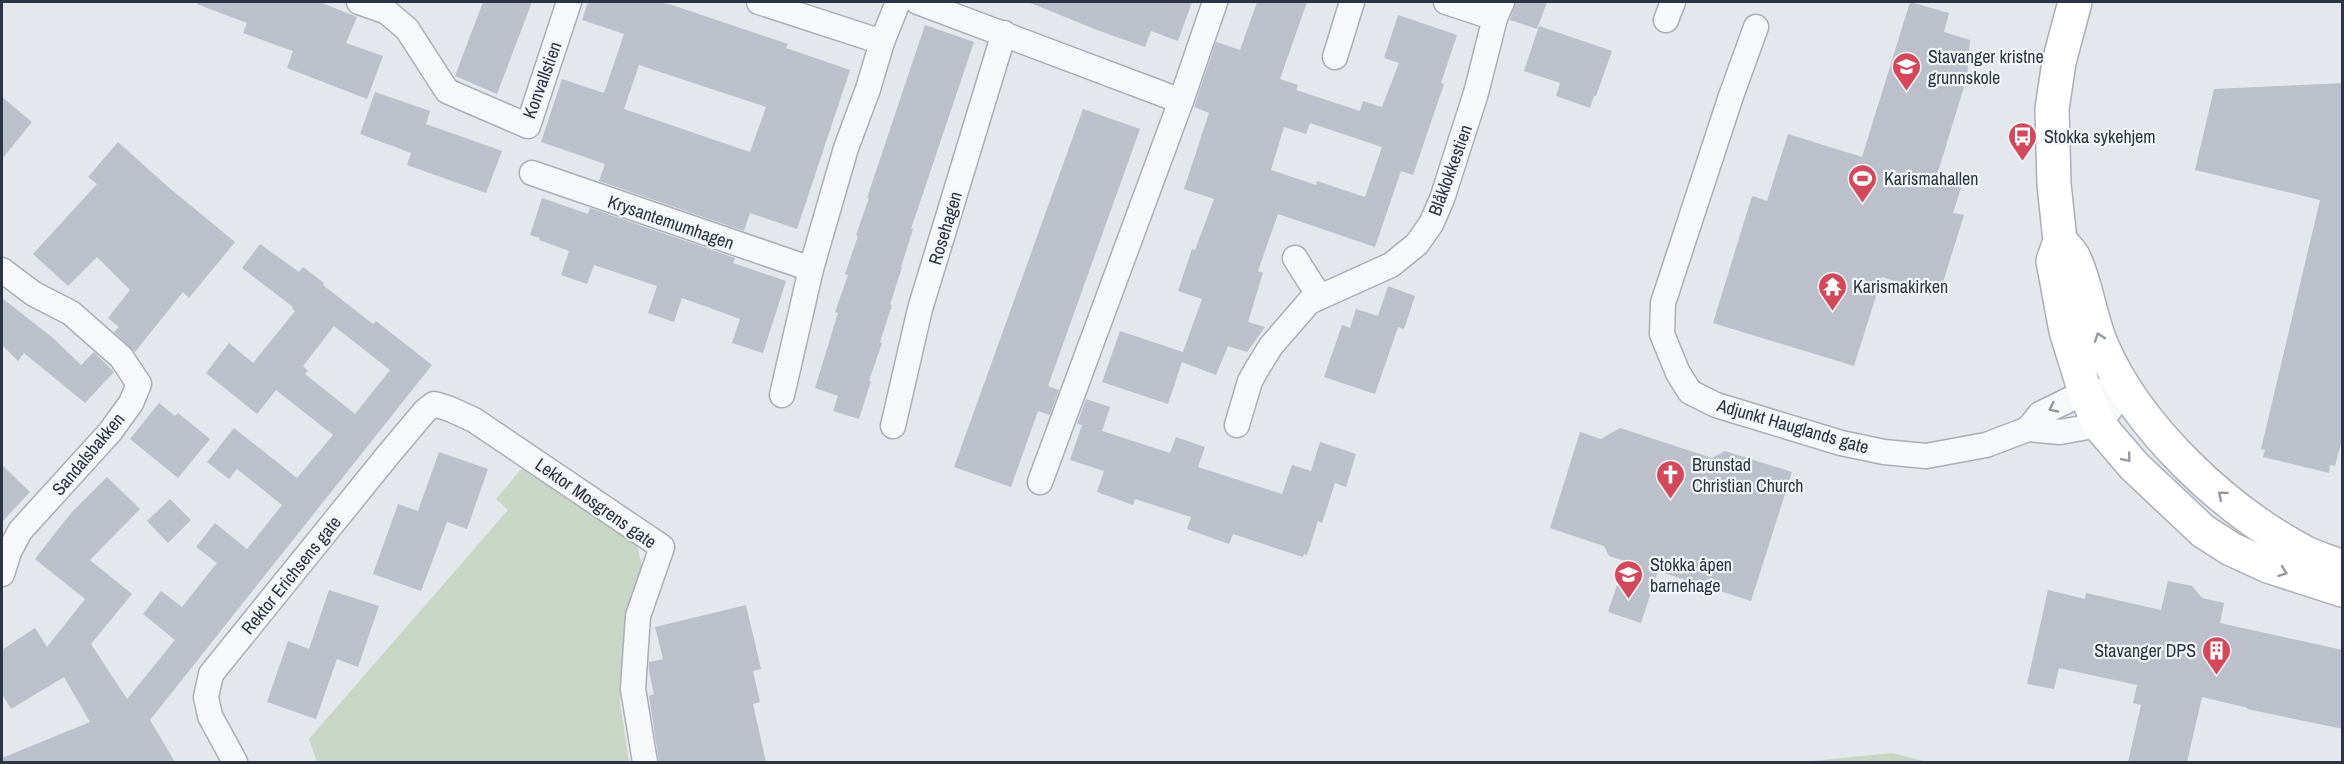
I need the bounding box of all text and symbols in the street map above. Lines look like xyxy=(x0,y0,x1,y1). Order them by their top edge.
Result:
street label: Konvallstien xyxy=(517,38,567,122)
place label: Stavanger kristne grunnskole xyxy=(1928,44,2044,90)
school or university icon: Stavanger kristne grunnskole xyxy=(1891,50,1923,92)
bus stop icon: Stokka sykehjem xyxy=(2007,120,2039,162)
street label: Blåklokkestien xyxy=(1422,121,1478,219)
place label: Stokka sykehjem xyxy=(2044,124,2156,149)
sports icon: Karismahallen xyxy=(1847,162,1879,204)
place label: Karismahallen xyxy=(1884,166,1978,191)
street label: Rosehagen xyxy=(922,188,968,268)
street label: Krysantemumhagen xyxy=(604,189,738,255)
temple icon: Karismakirken xyxy=(1816,270,1848,312)
place label: Karismakirken xyxy=(1853,274,1948,299)
one-way arrow xyxy=(2094,332,2107,343)
street label: Adjunkt Hauglands gate xyxy=(1713,392,1872,460)
one-way arrow xyxy=(2049,401,2060,413)
street label: Sandalsbakken xyxy=(46,407,130,501)
one-way arrow xyxy=(2120,451,2131,462)
street label: Lektor Mosgrens gate xyxy=(530,452,662,554)
place label: Brunstad Christian Church xyxy=(1692,452,1804,498)
church icon: Brunstad Christian Church xyxy=(1655,458,1687,500)
one-way arrow xyxy=(2218,491,2229,502)
street label: Rektor Erichsens gate xyxy=(235,510,347,640)
place label: Stokka åpen barnehage xyxy=(1650,552,1732,598)
school or university icon: Stokka åpen barnehage xyxy=(1613,558,1645,600)
one-way arrow xyxy=(2277,564,2288,577)
building icon: Stavanger DPS xyxy=(2201,634,2233,676)
place label: Stavanger DPS xyxy=(2094,638,2196,663)

